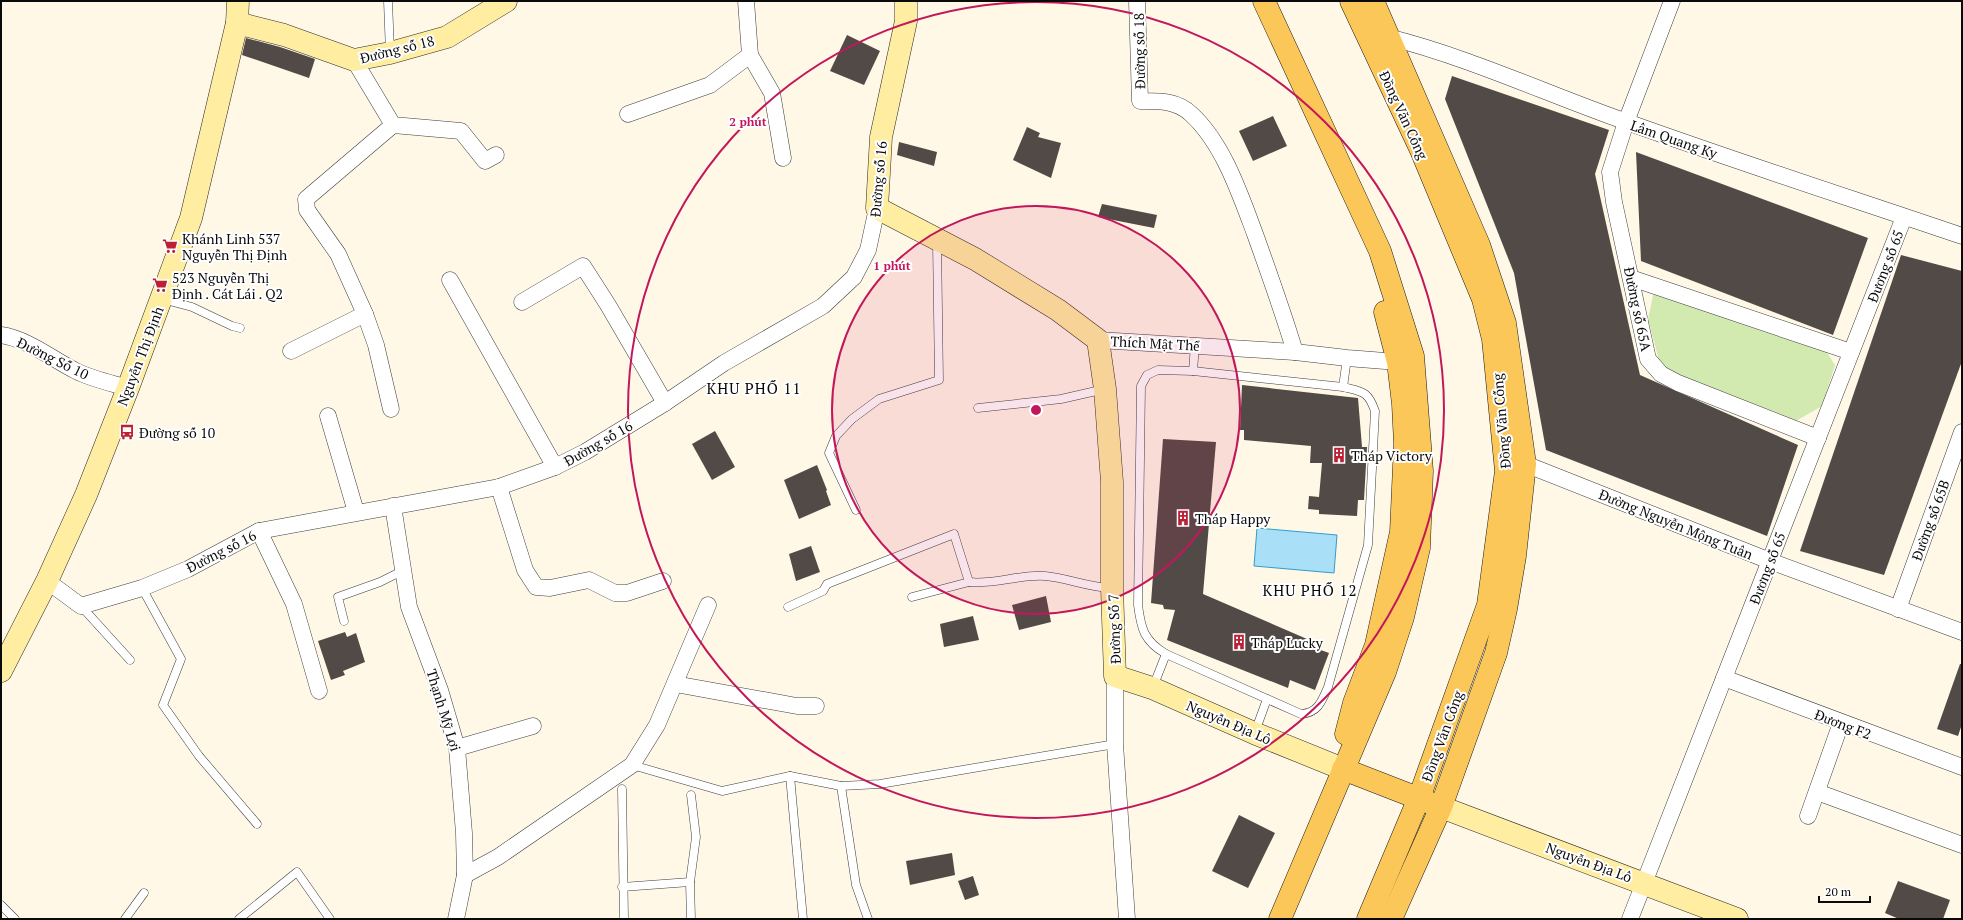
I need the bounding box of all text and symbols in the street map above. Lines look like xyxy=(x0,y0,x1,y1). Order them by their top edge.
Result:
street label: Đường số 18 xyxy=(1129,13,1149,89)
street label: Đường số 18 xyxy=(358,31,436,67)
street label: Đồng Văn Cống xyxy=(1375,68,1433,163)
text: 2 phút xyxy=(729,114,767,129)
street label: Lâm Quang Ky xyxy=(1628,115,1721,163)
street label: Đường số 16 xyxy=(865,140,891,218)
street label: Đương số 65 xyxy=(1862,227,1908,305)
place label: Khánh Linh 537 Nguyễn Thị Định xyxy=(182,229,287,264)
supermarket icon: Khánh Linh 537 Nguyễn Thị Định xyxy=(161,237,179,255)
text: 1 phút xyxy=(873,258,911,273)
street label: Đường số 65A xyxy=(1620,265,1656,353)
place label: 523 Nguyễn Thị Định . Cát Lái . Q2 xyxy=(172,268,283,303)
supermarket icon: 523 Nguyễn Thị Định . Cát Lái . Q2 xyxy=(151,276,169,294)
street label: Nguyễn Thị Định xyxy=(112,303,168,409)
street label: Thích Mật Thể xyxy=(1110,331,1201,355)
street label: Đường Số 10 xyxy=(14,332,92,384)
street label: Đồng Văn Cống xyxy=(1487,372,1515,469)
district label: KHU PHỐ 11 xyxy=(707,378,801,398)
centre of rings xyxy=(1029,403,1043,417)
street label: Đường số 16 xyxy=(560,415,636,470)
bus stop icon: Đường số 10 xyxy=(118,423,136,441)
place label: Đường số 10 xyxy=(139,423,215,442)
building icon: Tháp Victory xyxy=(1330,446,1348,464)
place label: Tháp Victory xyxy=(1351,446,1433,465)
street label: Đường số 65B xyxy=(1907,477,1953,563)
street label: Đường Nguyễn Mộng Tuân xyxy=(1596,484,1756,564)
building icon: Tháp Happy xyxy=(1174,509,1192,527)
place label: Tháp Happy xyxy=(1195,509,1271,528)
street label: Đường số 16 xyxy=(183,525,260,577)
street label: Đương số 65 xyxy=(1744,529,1790,607)
district label: KHU PHỐ 12 xyxy=(1263,580,1357,600)
street label: Đường Số 7 xyxy=(1103,594,1125,664)
building icon: Tháp Lucky xyxy=(1230,633,1248,651)
place label: Tháp Lucky xyxy=(1251,633,1324,652)
street label: Thạnh Mỹ Lợi xyxy=(423,667,465,753)
street label: Đồng Văn Cống xyxy=(1417,687,1467,784)
street label: Nguyễn Địa Lô xyxy=(1184,696,1275,748)
street label: Đương F2 xyxy=(1812,705,1874,743)
street label: Nguyễn Địa Lô xyxy=(1543,838,1635,886)
scale bar xyxy=(1819,878,1870,904)
text: 20 m xyxy=(1825,884,1852,899)

